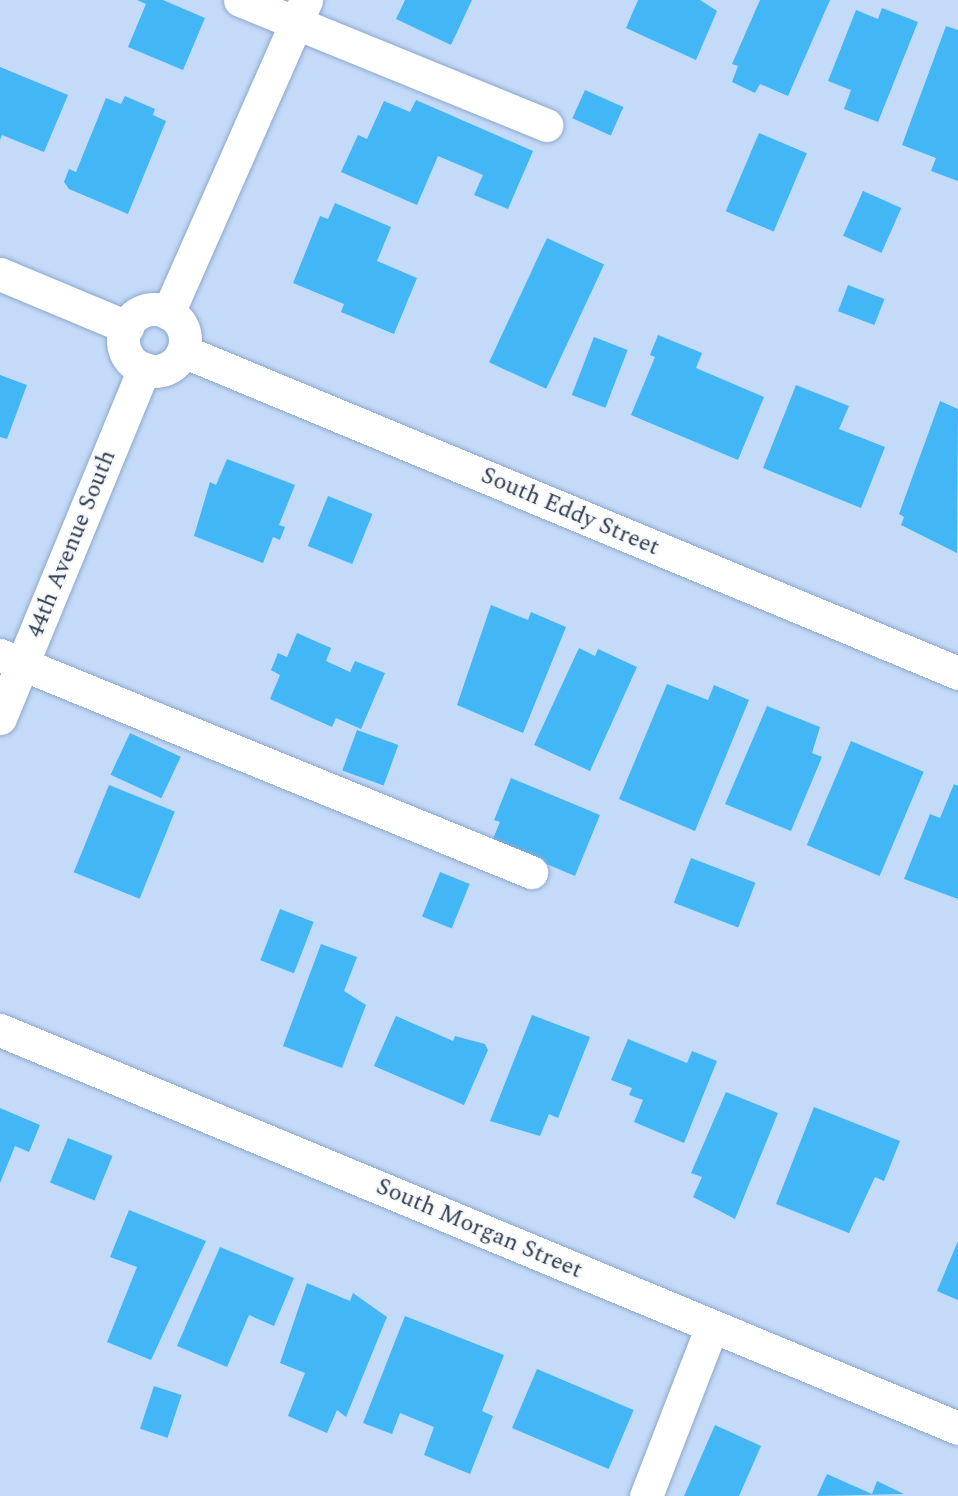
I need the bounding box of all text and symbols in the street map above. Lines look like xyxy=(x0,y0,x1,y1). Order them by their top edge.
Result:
street label: 44th Avenue South xyxy=(21,446,123,642)
street label: South Eddy Street xyxy=(476,461,664,563)
street label: South Morgan Street xyxy=(372,1173,586,1285)

